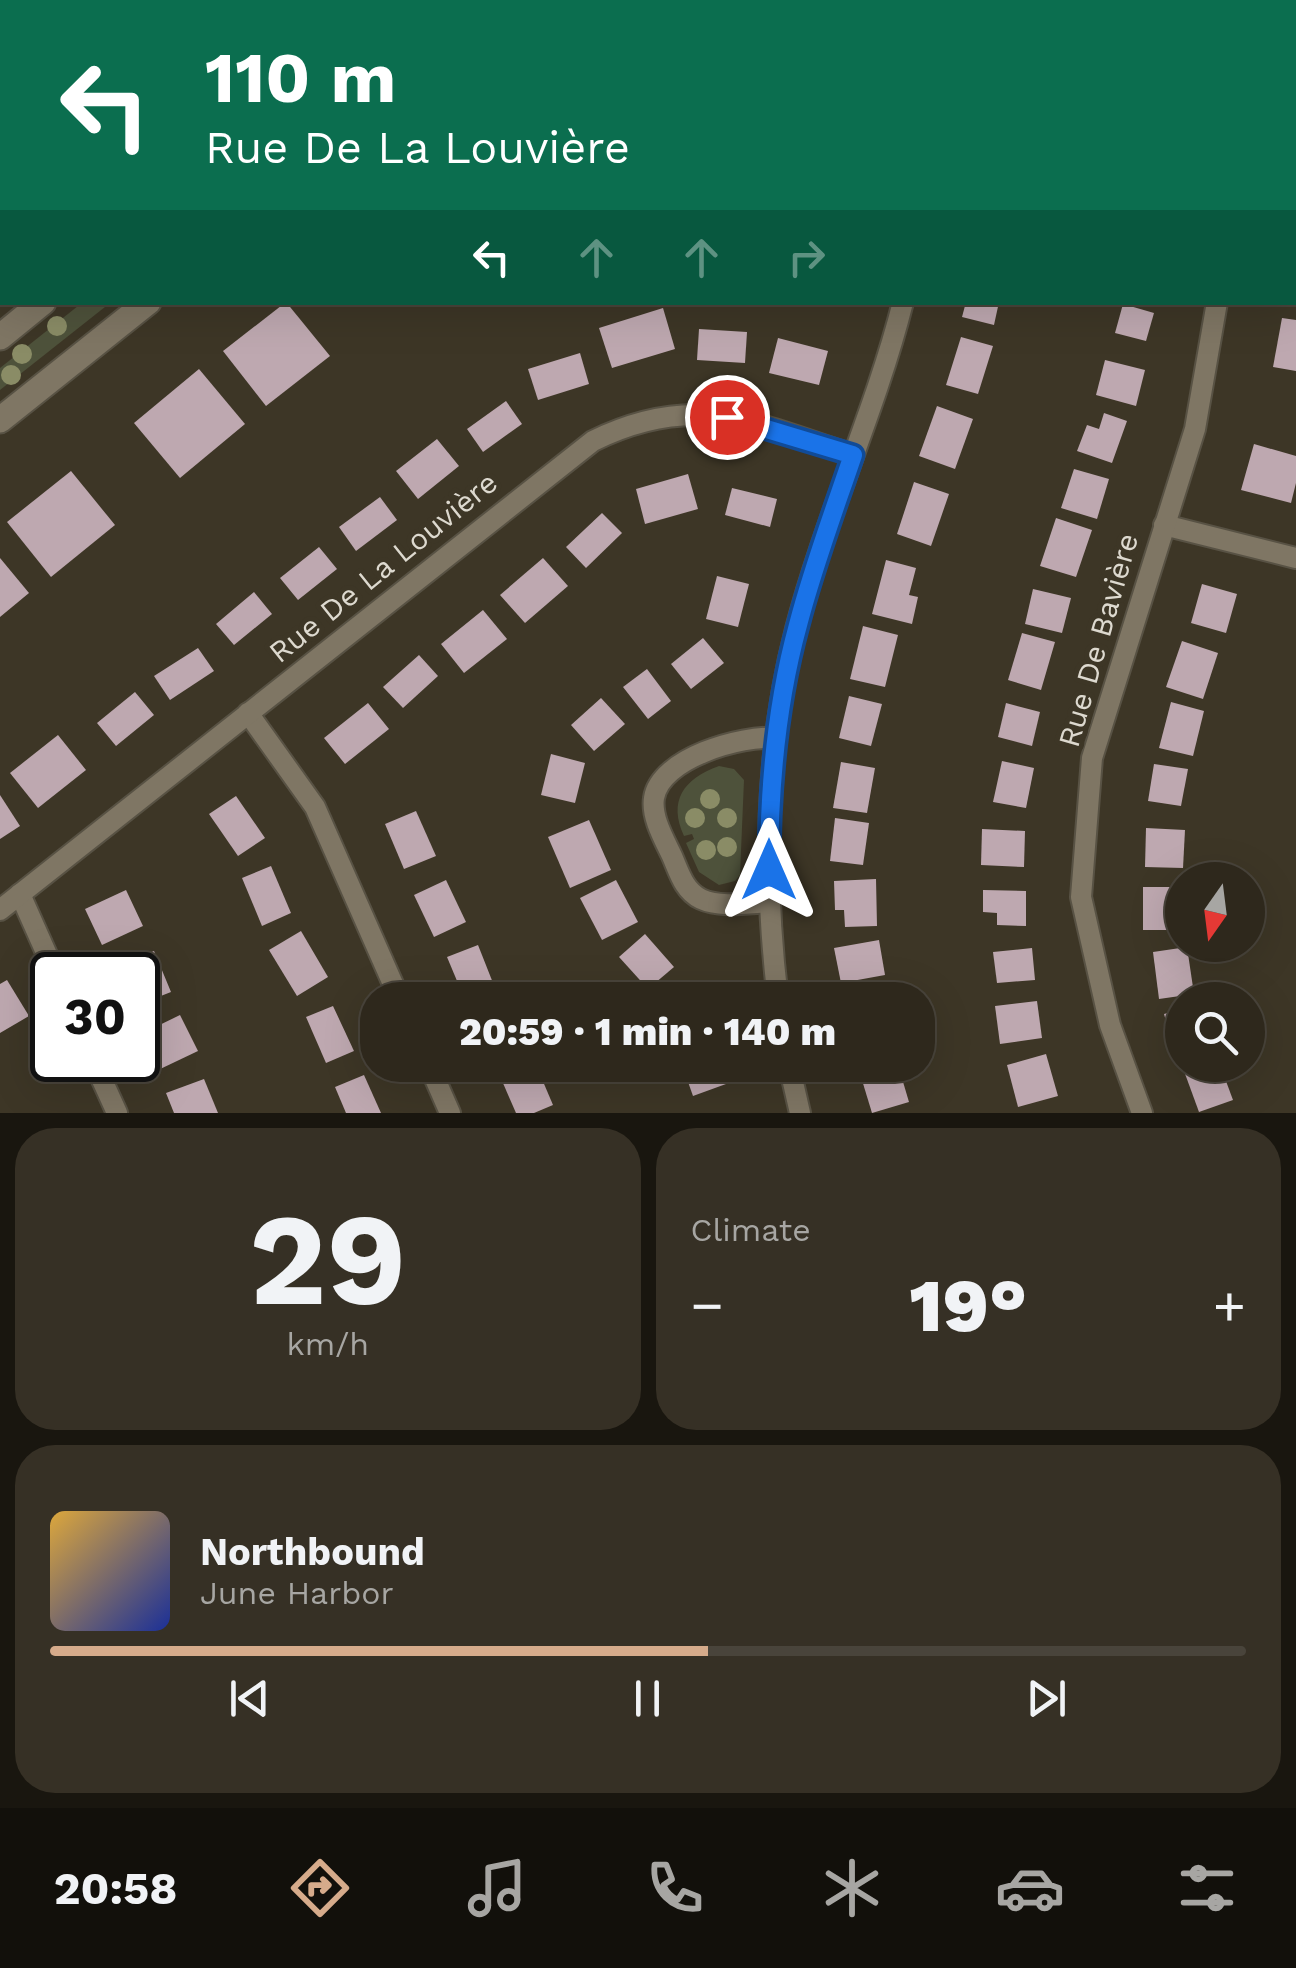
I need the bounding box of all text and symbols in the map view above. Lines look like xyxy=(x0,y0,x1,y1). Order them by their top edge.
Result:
text: 110 m xyxy=(205,37,396,119)
icon: left xyxy=(40,40,170,170)
text: Rue De La Louvière xyxy=(205,121,630,174)
icon: left xyxy=(464,230,519,285)
icon: ahead xyxy=(569,230,624,285)
icon: ahead xyxy=(674,230,729,285)
icon: right xyxy=(779,230,834,285)
pin xyxy=(685,375,770,460)
icon: arrive xyxy=(700,390,755,445)
street label: Rue De La Louvière xyxy=(262,464,504,670)
street label: Rue De Bavière xyxy=(1051,529,1145,751)
position arrow xyxy=(717,818,821,922)
north arrow xyxy=(1165,862,1265,962)
map controls xyxy=(1165,862,1265,1082)
speed limit sign: 30 xyxy=(30,952,160,1082)
button: search xyxy=(1165,982,1265,1082)
text: 20:59 · 1 min · 140 m xyxy=(459,1010,836,1054)
text: 29 xyxy=(249,1183,407,1336)
text: Climate xyxy=(691,1211,811,1249)
text: 19° xyxy=(909,1261,1027,1349)
text: − xyxy=(691,1273,724,1337)
text: + xyxy=(1213,1273,1246,1337)
text: km/h xyxy=(287,1325,369,1363)
text: Northbound xyxy=(200,1530,425,1574)
text: June Harbor xyxy=(200,1574,394,1612)
icon: previous xyxy=(222,1671,277,1726)
icon: pause xyxy=(620,1671,675,1726)
icon: next xyxy=(1019,1671,1074,1726)
icon: directions xyxy=(285,1853,355,1923)
icon: music xyxy=(462,1853,532,1923)
icon: phone xyxy=(640,1853,710,1923)
icon: climate xyxy=(817,1853,887,1923)
icon: car xyxy=(995,1853,1065,1923)
icon: filters xyxy=(1172,1853,1242,1923)
text: 20:58 xyxy=(54,1862,178,1915)

